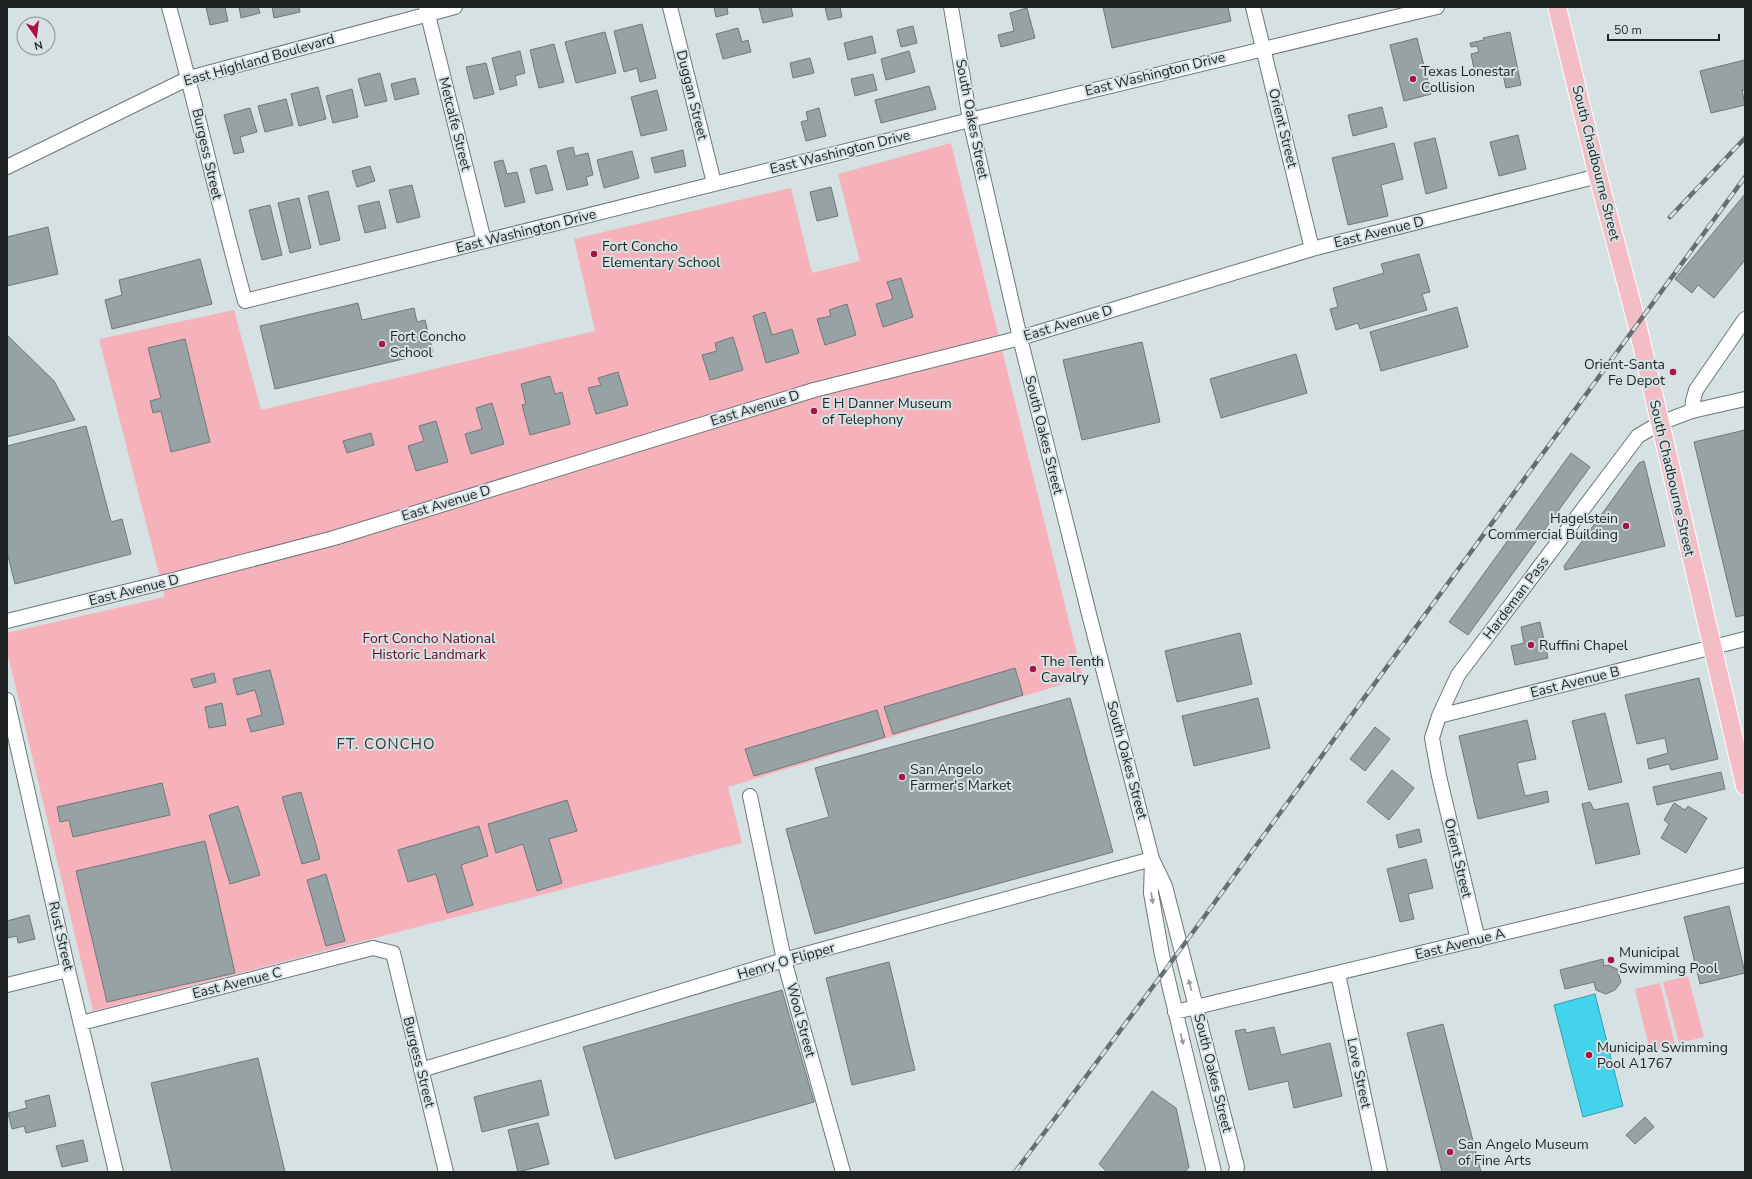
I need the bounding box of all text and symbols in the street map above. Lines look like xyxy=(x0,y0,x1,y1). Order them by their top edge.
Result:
north arrow xyxy=(16,16,56,56)
scale bar xyxy=(1608,16,1719,42)
text: 50 m xyxy=(1614,22,1642,38)
street label: East Highland Boulevard xyxy=(181,29,337,91)
text: N xyxy=(32,37,44,53)
street label: East Washington Drive xyxy=(1083,47,1227,101)
street label: Duggan Street xyxy=(672,48,712,142)
street label: South Oakes Street xyxy=(951,57,993,181)
place label: Texas Lonestar Collision xyxy=(1421,62,1516,97)
marker: Texas Lonestar Collision xyxy=(1408,74,1418,84)
street label: Metcalfe Street xyxy=(434,75,476,173)
street label: South Chadbourne Street xyxy=(1567,83,1625,243)
street label: Orient Street xyxy=(1264,86,1302,170)
street label: Burgess Street xyxy=(187,106,227,202)
street label: East Washington Drive xyxy=(768,125,912,179)
street label: East Washington Drive xyxy=(454,204,598,258)
street label: East Avenue D xyxy=(1332,212,1426,252)
place label: Fort Concho Elementary School xyxy=(602,237,721,272)
marker: Fort Concho Elementary School xyxy=(589,249,599,259)
street label: East Avenue D xyxy=(1021,300,1115,346)
place label: Fort Concho School xyxy=(390,327,466,362)
marker: Fort Concho School xyxy=(377,339,387,349)
place label: Orient-Santa Fe Depot xyxy=(1584,355,1665,390)
marker: Orient-Santa Fe Depot xyxy=(1668,367,1678,377)
street label: South Oakes Street xyxy=(1020,374,1068,496)
street label: East Avenue D xyxy=(708,385,802,431)
place label: E H Danner Museum of Telephony xyxy=(822,394,952,429)
street label: South Chadbourne Street xyxy=(1645,398,1699,558)
marker: E H Danner Museum of Telephony xyxy=(809,406,819,416)
street label: East Avenue D xyxy=(399,480,493,526)
place label: Hagelstein Commercial Building xyxy=(1488,509,1618,544)
marker: Hagelstein Commercial Building xyxy=(1621,521,1631,531)
street label: Hardeman Pass xyxy=(1479,553,1554,643)
street label: East Avenue D xyxy=(87,570,181,610)
park label: Fort Concho National Historic Landmark xyxy=(363,629,496,664)
place label: Ruffini Chapel xyxy=(1539,636,1629,655)
marker: Ruffini Chapel xyxy=(1526,640,1536,650)
place label: The Tenth Cavalry xyxy=(1041,652,1104,687)
street label: East Avenue B xyxy=(1528,662,1622,702)
marker: The Tenth Cavalry xyxy=(1028,664,1038,674)
street label: South Oakes Street xyxy=(1102,699,1152,821)
district label: FT. CONCHO xyxy=(336,734,436,754)
place label: San Angelo Farmer's Market xyxy=(910,760,1011,795)
marker: San Angelo Farmer's Market xyxy=(897,772,907,782)
street label: Orient Street xyxy=(1440,816,1476,900)
one-way arrow xyxy=(1149,892,1155,904)
street label: Rust Street xyxy=(44,899,78,973)
street label: East Avenue A xyxy=(1413,924,1507,964)
street label: Henry O Flipper xyxy=(735,938,837,984)
place label: Municipal Swimming Pool xyxy=(1619,943,1719,978)
marker: Municipal Swimming Pool xyxy=(1606,955,1616,965)
street label: East Avenue C xyxy=(190,963,284,1003)
one-way arrow xyxy=(1187,979,1193,991)
street label: Wool Street xyxy=(782,981,820,1059)
street label: South Oakes Street xyxy=(1189,1012,1237,1134)
street label: Burgess Street xyxy=(399,1015,440,1110)
one-way arrow xyxy=(1179,1033,1185,1045)
street label: Love Street xyxy=(1342,1036,1376,1110)
place label: Municipal Swimming Pool A1767 xyxy=(1597,1038,1728,1073)
marker: Municipal Swimming Pool A1767 xyxy=(1584,1050,1594,1060)
place label: San Angelo Museum of Fine Arts xyxy=(1458,1135,1589,1170)
marker: San Angelo Museum of Fine Arts xyxy=(1445,1147,1455,1157)

